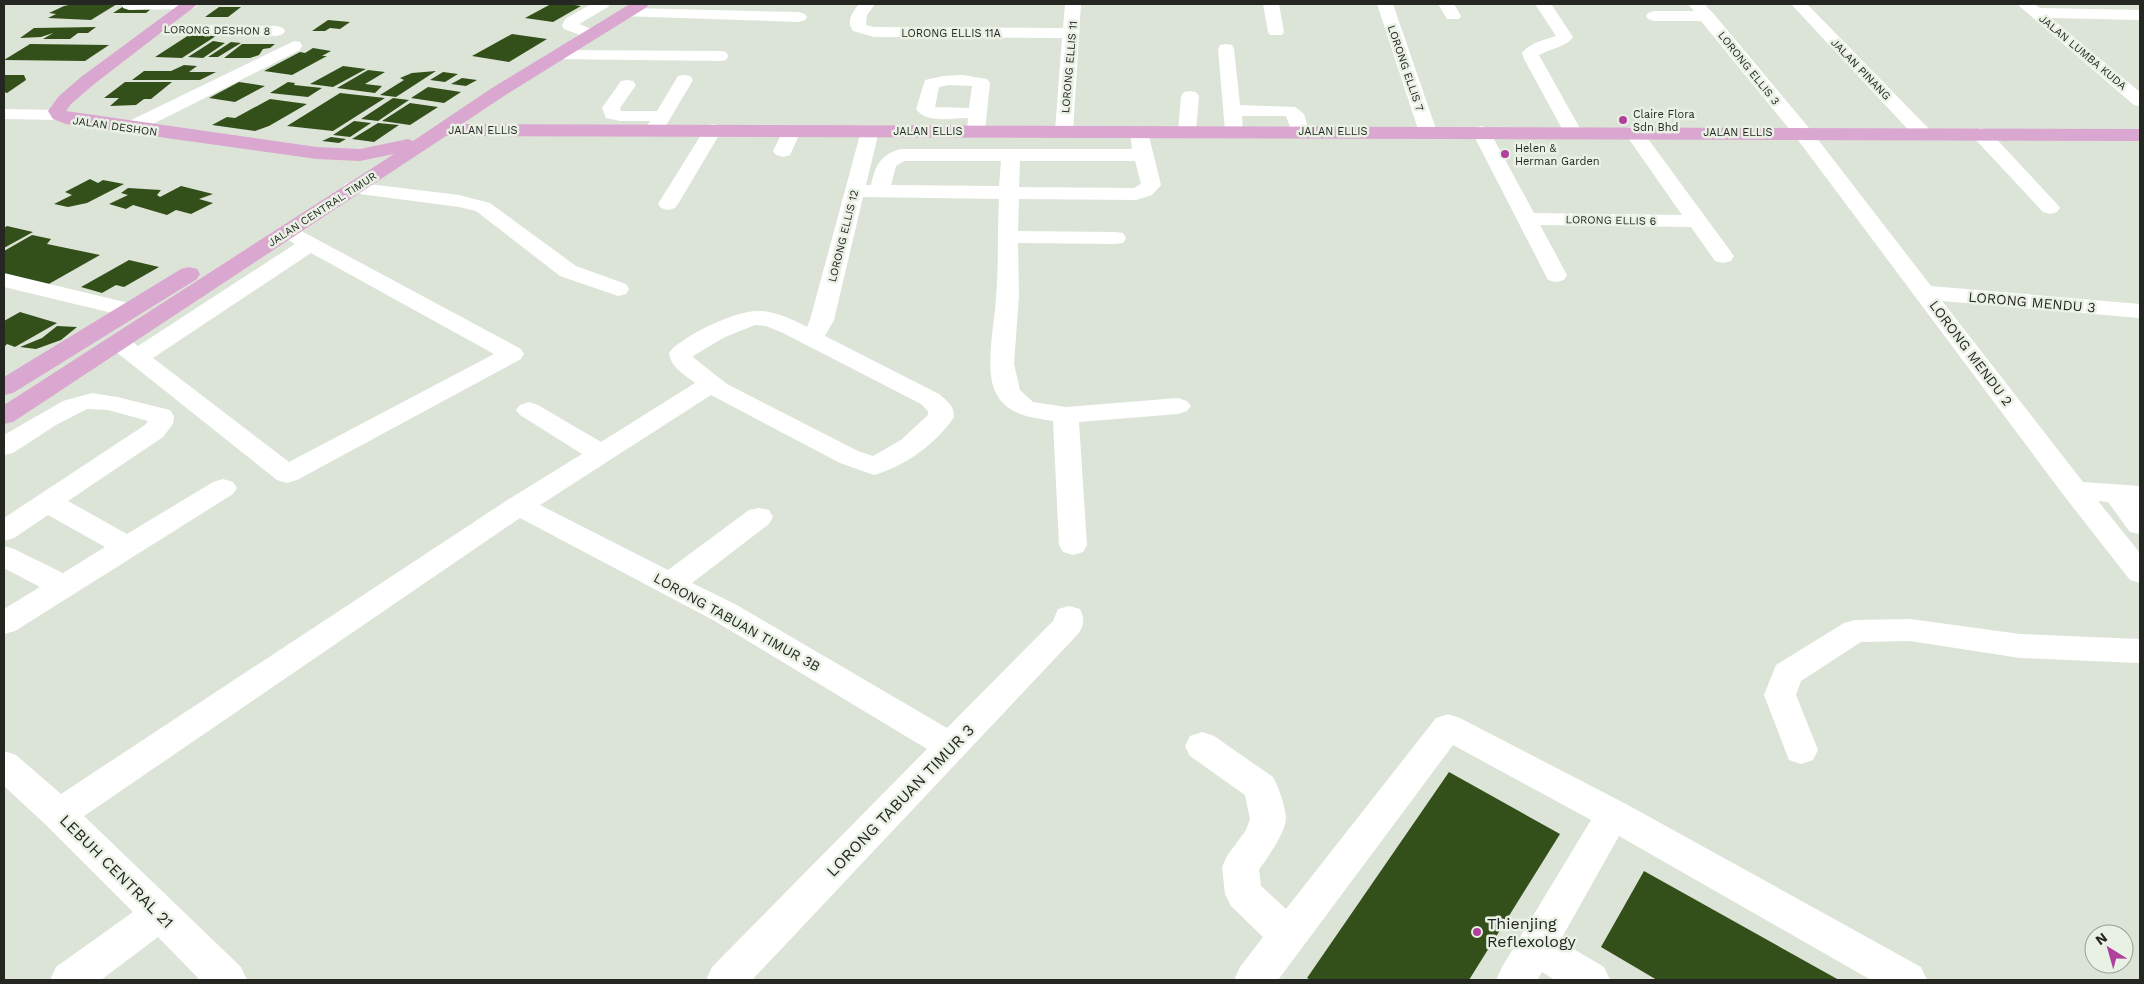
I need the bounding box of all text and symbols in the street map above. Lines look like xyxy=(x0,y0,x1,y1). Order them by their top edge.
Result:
street label: JALAN LUMBA KUDA xyxy=(2036,12,2129,93)
street label: LORONG ELLIS 11 xyxy=(1059,20,1080,114)
street label: LORONG DESHON 8 xyxy=(164,23,271,38)
street label: LORONG ELLIS 7 xyxy=(1385,24,1426,113)
street label: LORONG ELLIS 11A xyxy=(901,27,1001,40)
street label: LORONG ELLIS 3 xyxy=(1715,29,1782,108)
street label: JALAN PINANG xyxy=(1828,36,1893,103)
place label: Claire Flora Sdn Bhd xyxy=(1633,108,1695,134)
street label: JALAN DESHON xyxy=(72,114,158,139)
marker: Claire Flora Sdn Bhd xyxy=(1617,114,1629,126)
street label: JALAN ELLIS xyxy=(448,124,518,137)
street label: JALAN ELLIS xyxy=(893,125,963,138)
street label: JALAN ELLIS xyxy=(1298,125,1368,138)
street label: JALAN ELLIS xyxy=(1703,126,1773,139)
place label: Helen & Herman Garden xyxy=(1515,142,1600,168)
marker: Helen & Herman Garden xyxy=(1499,148,1511,160)
street label: JALAN CENTRAL TIMUR xyxy=(266,169,379,249)
street label: LORONG ELLIS 12 xyxy=(826,189,861,284)
street label: LORONG ELLIS 6 xyxy=(1566,213,1657,228)
street label: LORONG MENDU 3 xyxy=(1968,288,2096,316)
street label: LORONG MENDU 2 xyxy=(1926,297,2016,409)
street label: LORONG TABUAN TIMUR 3B xyxy=(651,569,823,675)
street label: LORONG TABUAN TIMUR 3 xyxy=(823,720,978,880)
street label: LEBUH CENTRAL 21 xyxy=(56,811,177,932)
place label: Thienjing Reflexology xyxy=(1487,914,1576,951)
north arrow xyxy=(2084,924,2134,974)
marker: Thienjing Reflexology xyxy=(1471,926,1483,938)
text: N xyxy=(2092,929,2110,948)

